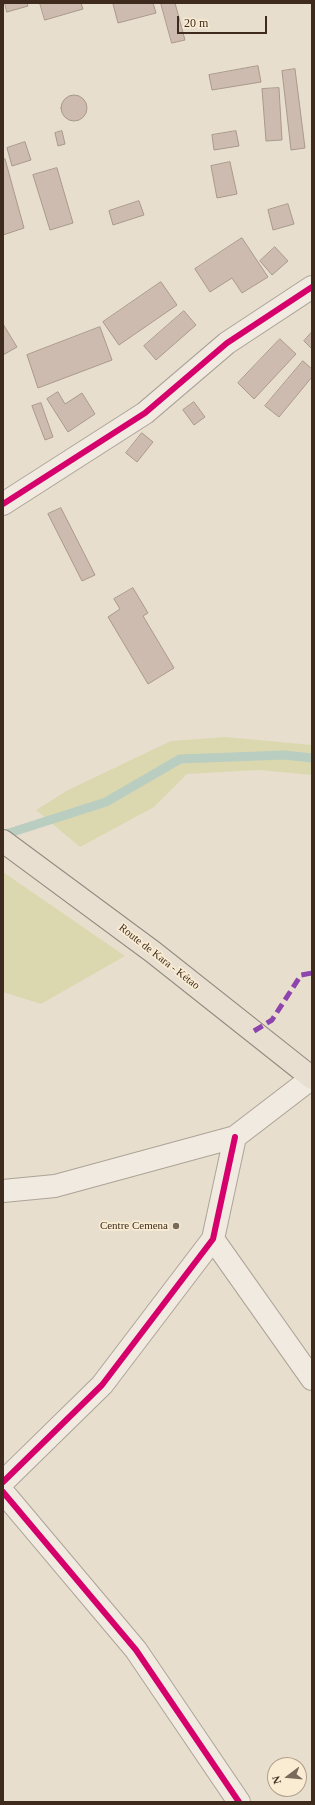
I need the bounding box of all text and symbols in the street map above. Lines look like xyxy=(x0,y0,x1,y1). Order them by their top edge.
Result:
scale bar xyxy=(179,8,269,34)
text: 20 m xyxy=(184,16,208,30)
street label: Route de Kara - Kétao xyxy=(116,921,202,993)
place label: Centre Cemena xyxy=(100,1219,168,1233)
marker: Centre Cemena xyxy=(171,1221,181,1231)
north arrow xyxy=(267,1757,307,1797)
text: N xyxy=(270,1775,283,1786)

